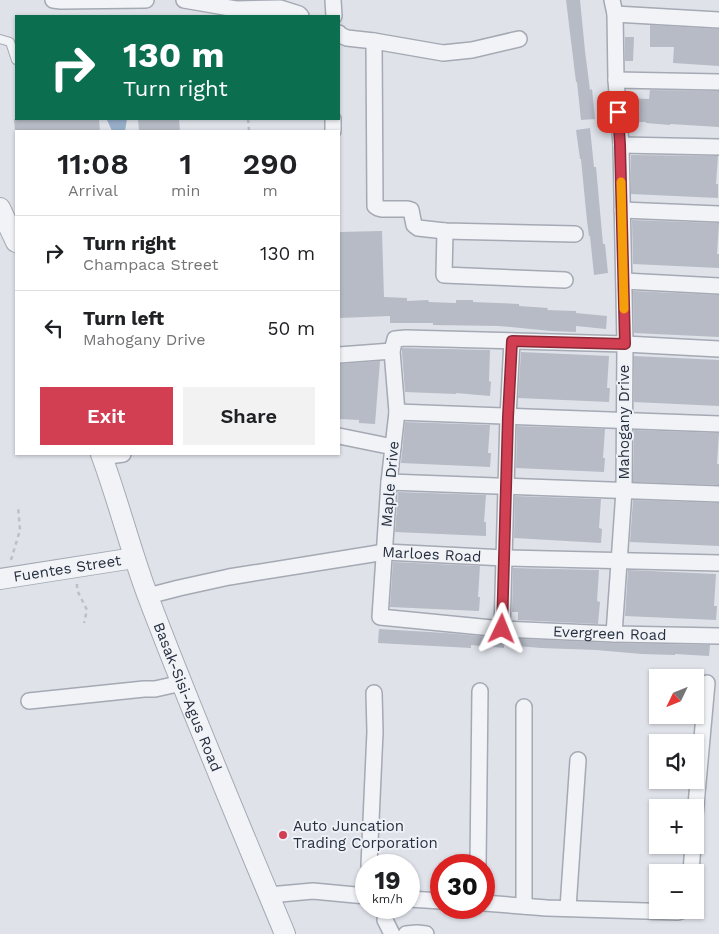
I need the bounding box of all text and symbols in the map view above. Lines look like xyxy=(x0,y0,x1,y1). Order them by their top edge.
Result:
text: 130 m xyxy=(123,34,224,76)
icon: right xyxy=(40,35,105,100)
text: Turn right xyxy=(123,76,228,101)
pin xyxy=(597,91,639,133)
icon: arrive xyxy=(604,98,632,126)
text: 11:08 xyxy=(57,146,129,181)
text: 1 xyxy=(179,146,192,181)
text: 290 xyxy=(243,146,298,181)
text: Arrival xyxy=(68,181,118,200)
text: min xyxy=(171,181,200,200)
text: m xyxy=(263,181,278,200)
text: Turn right xyxy=(83,232,176,255)
icon: right xyxy=(40,239,68,267)
text: 130 m xyxy=(260,242,315,265)
text: Champaca Street xyxy=(83,255,219,274)
text: Turn left xyxy=(83,307,164,330)
icon: left xyxy=(40,314,68,342)
text: 50 m xyxy=(268,317,315,340)
text: Mahogany Drive xyxy=(83,330,205,349)
street label: Mahogany Drive xyxy=(615,365,633,479)
button: Exit xyxy=(40,387,173,445)
button: Share xyxy=(183,387,315,445)
street label: Maple Drive xyxy=(377,440,403,528)
street label: Marloes Road xyxy=(382,543,482,566)
street label: Fuentes Street xyxy=(12,551,123,586)
position arrow xyxy=(475,602,527,654)
street label: Basak-Sisi-Agus Road xyxy=(150,620,225,774)
street label: Evergreen Road xyxy=(553,622,667,644)
north arrow xyxy=(649,669,704,724)
map controls xyxy=(649,669,704,919)
button: sound xyxy=(649,734,704,789)
button: + xyxy=(649,799,704,854)
place label: Auto Juncation Trading Corporation xyxy=(293,817,438,852)
marker: Auto Juncation Trading Corporation xyxy=(277,829,289,841)
speed limit sign: 30 xyxy=(430,854,495,919)
button: − xyxy=(649,864,704,919)
text: 19 xyxy=(374,866,401,895)
text: km/h xyxy=(372,892,403,906)

